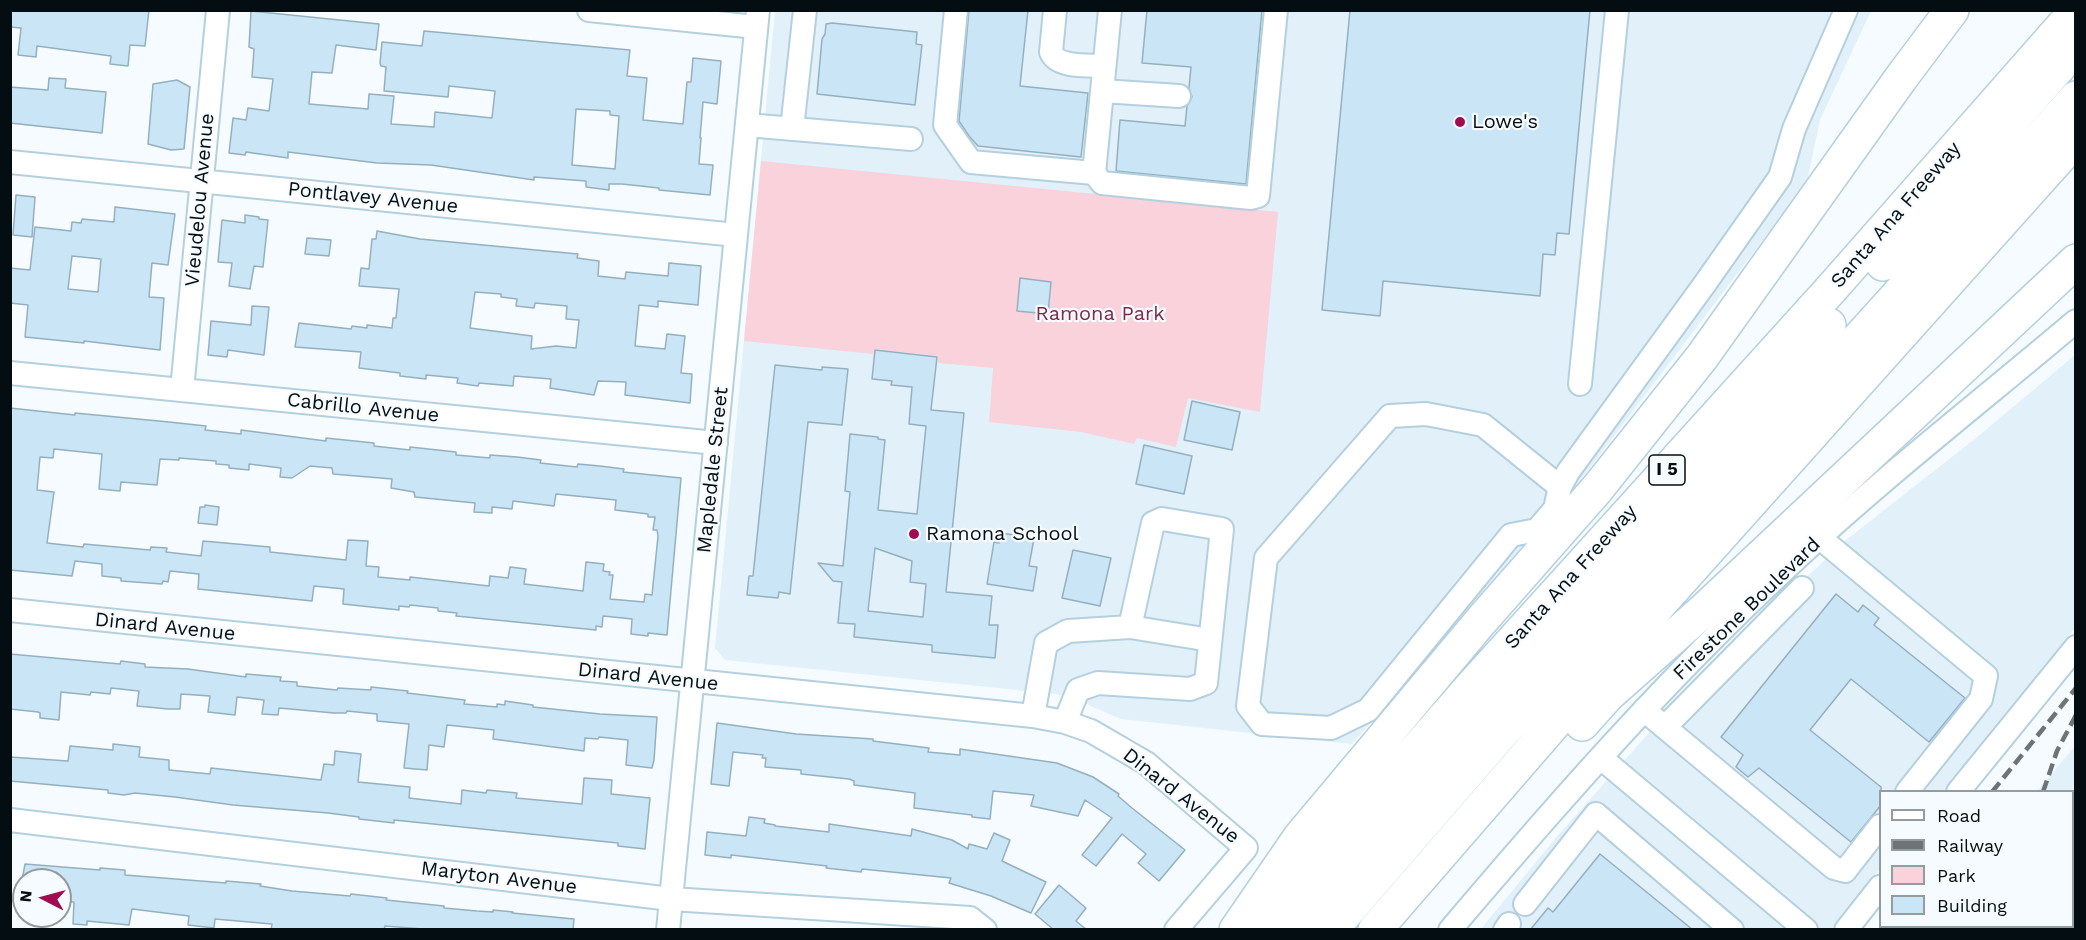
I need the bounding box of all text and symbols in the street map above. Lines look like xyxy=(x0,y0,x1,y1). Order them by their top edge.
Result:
place label: Lowe's xyxy=(1472,110,1538,134)
street label: Vieudelou Avenue xyxy=(180,112,220,288)
marker: Lowe's xyxy=(1453,115,1467,129)
street label: Santa Ana Freeway xyxy=(1826,137,1966,293)
street label: Pontlavey Avenue xyxy=(287,177,459,219)
park label: Ramona Park xyxy=(1035,302,1165,326)
street label: Mapledale Street xyxy=(692,386,734,554)
street label: Cabrillo Avenue xyxy=(286,388,440,428)
road number: I 5 xyxy=(1649,455,1685,485)
street label: Santa Ana Freeway xyxy=(1500,500,1642,654)
place label: Ramona School xyxy=(926,522,1079,546)
marker: Ramona School xyxy=(907,527,921,541)
street label: Firestone Boulevard xyxy=(1668,533,1826,685)
street label: Dinard Avenue xyxy=(93,608,237,646)
street label: Dinard Avenue xyxy=(576,658,720,696)
street label: Dinard Avenue xyxy=(1118,743,1244,849)
legend xyxy=(1879,790,2074,928)
text: Road xyxy=(1937,805,1981,826)
text: Railway xyxy=(1937,835,2003,856)
street label: Maryton Avenue xyxy=(420,857,578,899)
text: Park xyxy=(1937,865,1976,886)
north arrow xyxy=(12,868,72,928)
text: N xyxy=(16,889,36,903)
text: Building xyxy=(1937,895,2007,916)

